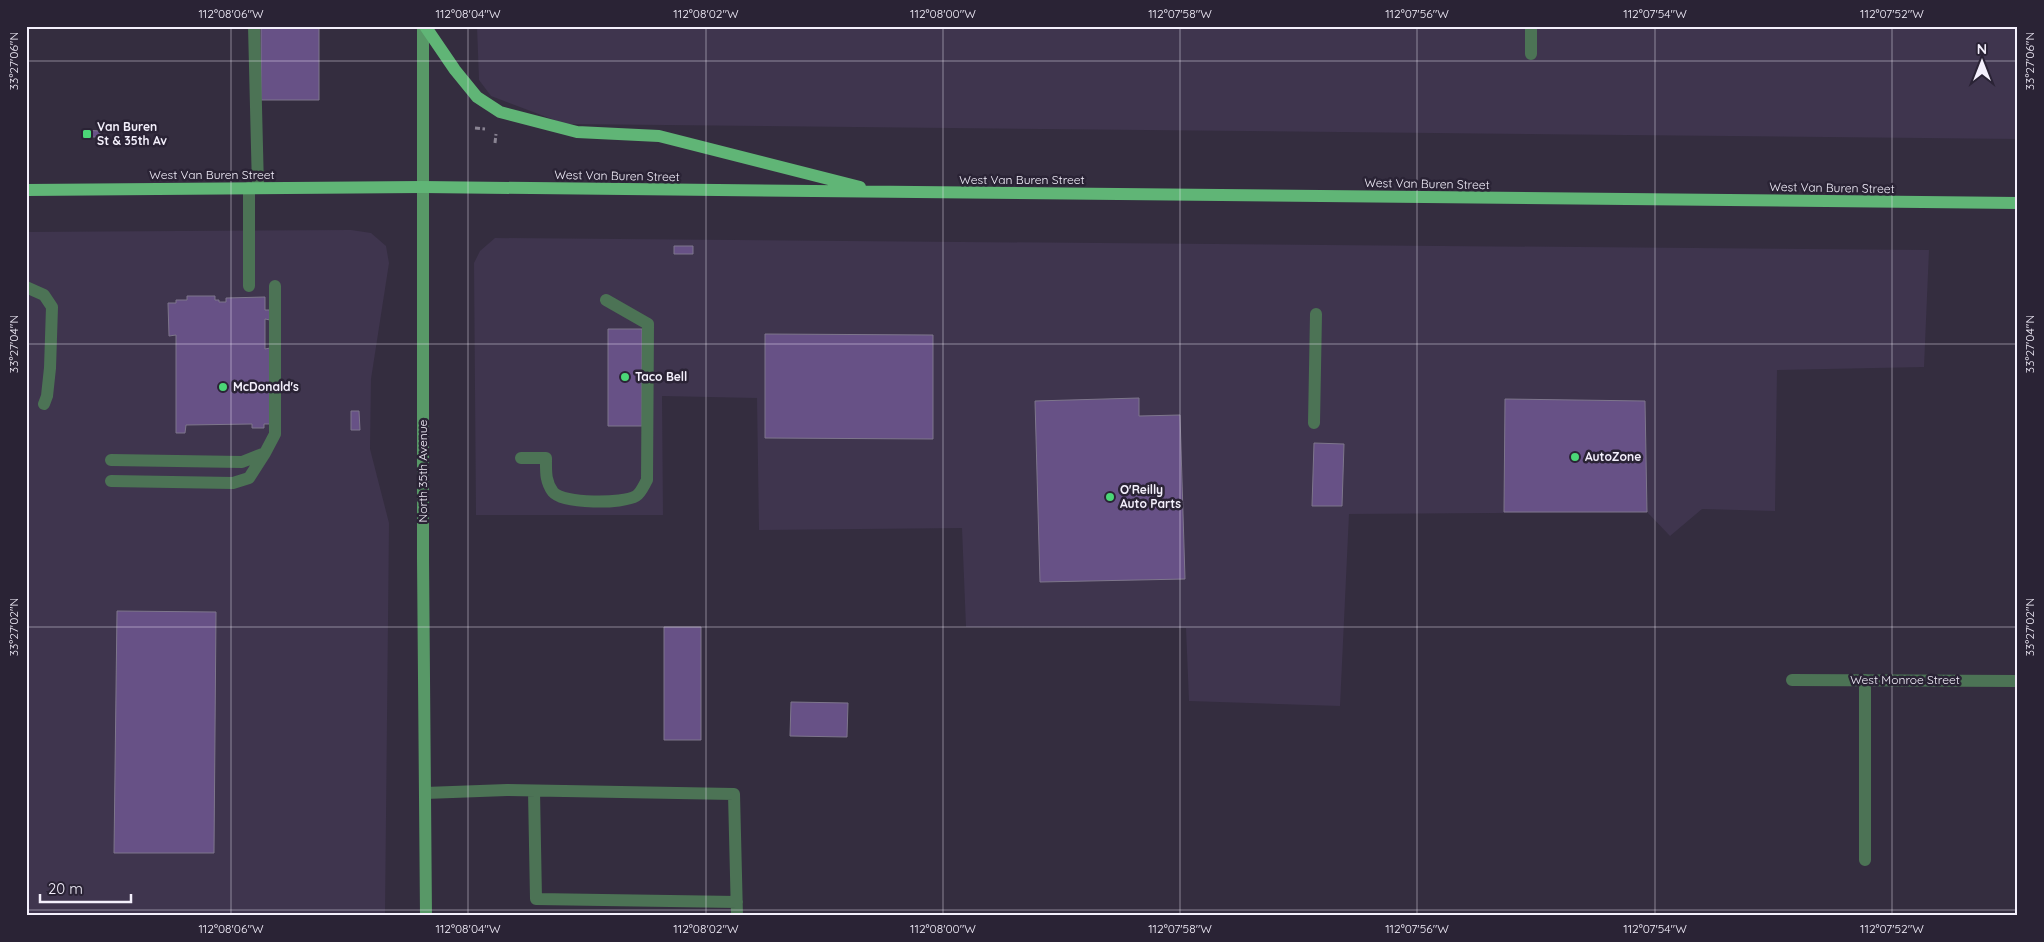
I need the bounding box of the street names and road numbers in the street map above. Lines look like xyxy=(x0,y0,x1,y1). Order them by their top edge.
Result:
street label: West Van Buren Street xyxy=(149,167,275,182)
street label: West Van Buren Street xyxy=(554,167,680,184)
street label: West Van Buren Street xyxy=(959,172,1085,187)
street label: West Van Buren Street xyxy=(1364,175,1490,192)
street label: West Van Buren Street xyxy=(1769,179,1895,196)
street label: North 35th Avenue xyxy=(415,419,430,522)
street label: West Monroe Street xyxy=(1850,672,1960,687)

